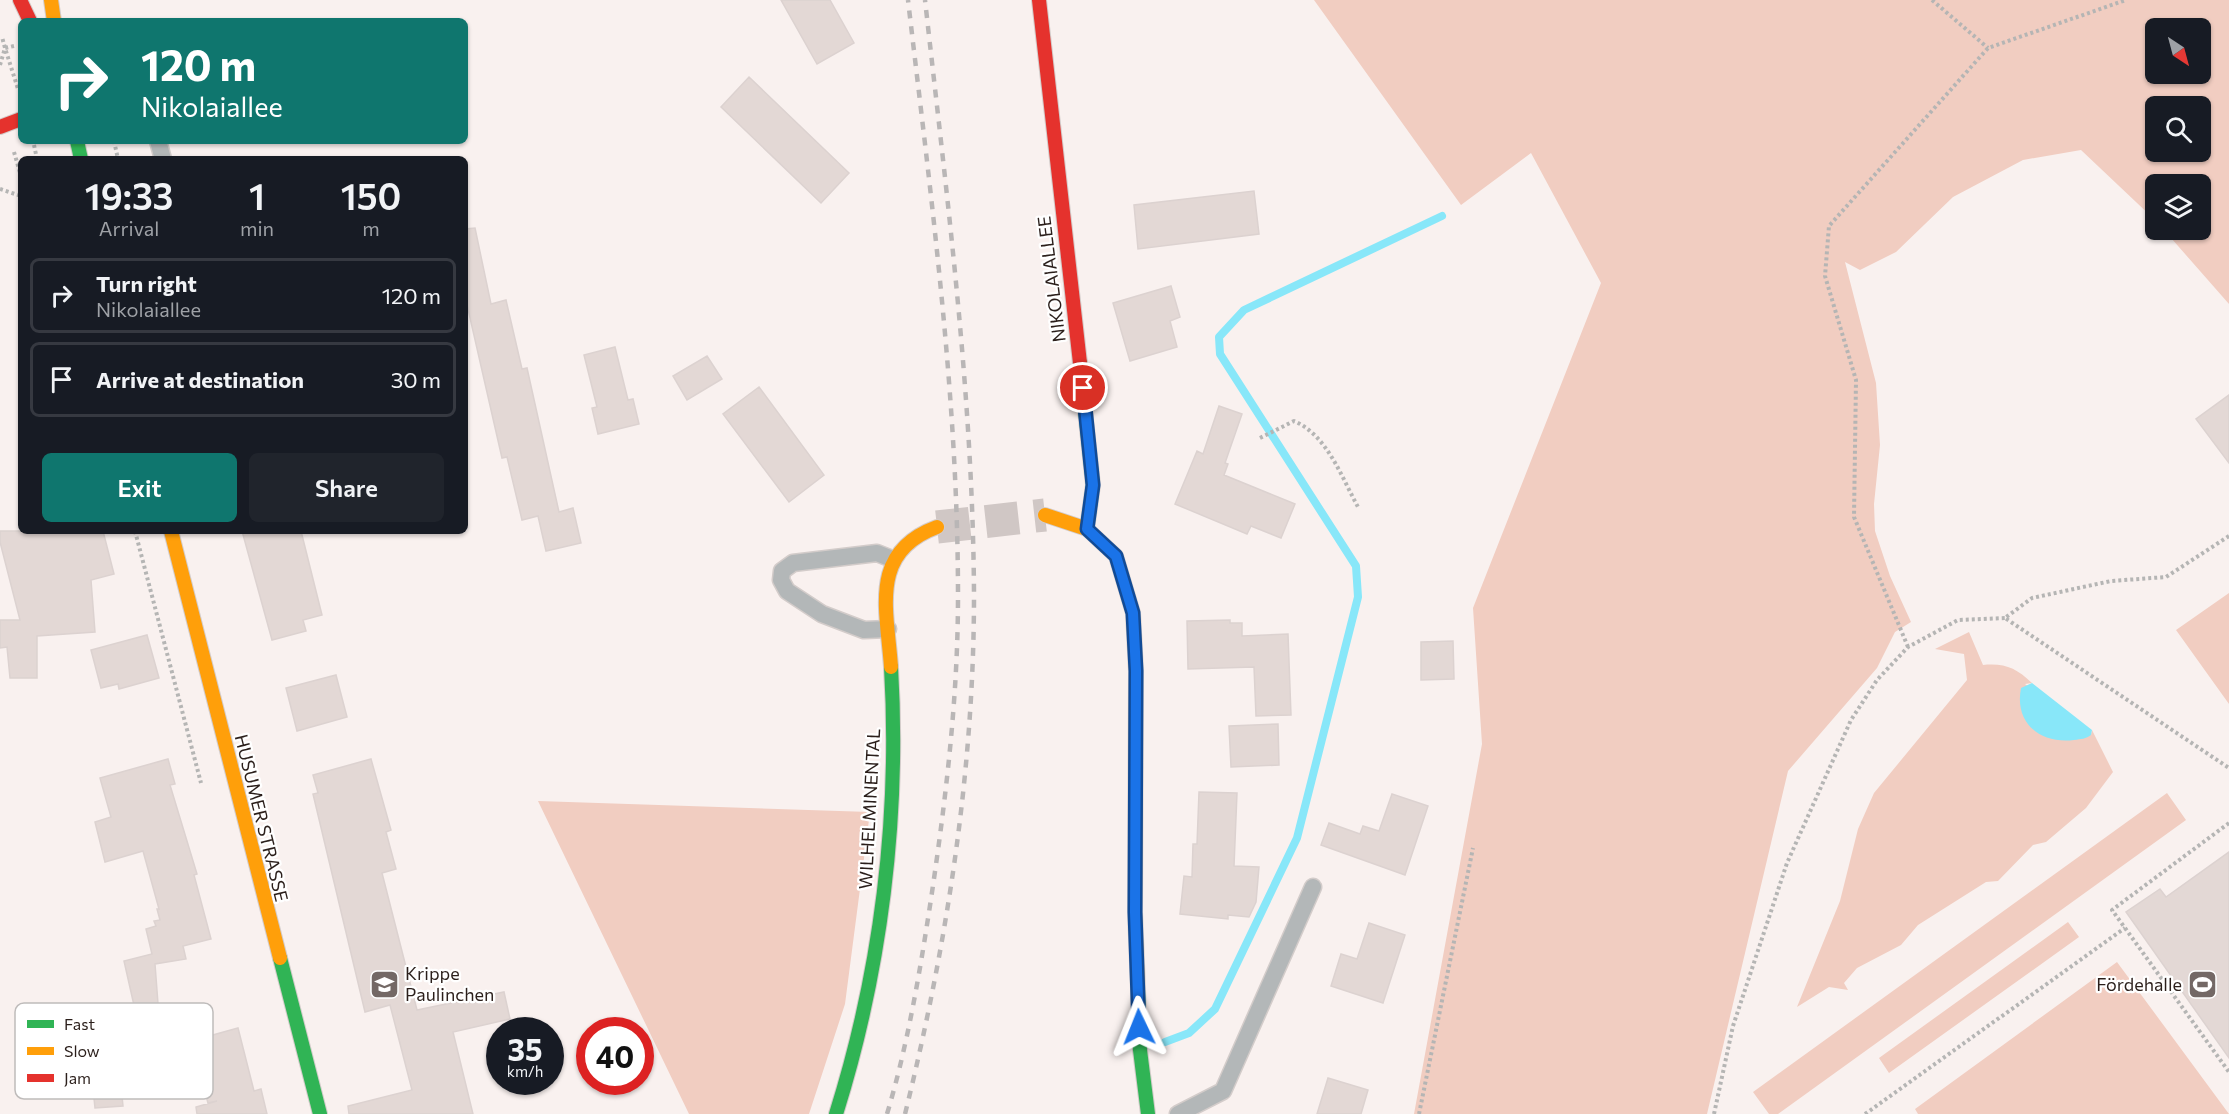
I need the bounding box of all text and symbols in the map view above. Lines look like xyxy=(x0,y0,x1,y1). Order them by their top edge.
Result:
north arrow xyxy=(2145,18,2211,84)
map controls xyxy=(2145,18,2211,240)
text: 120 m xyxy=(141,38,256,90)
icon: right xyxy=(42,42,120,120)
text: Nikolaiallee xyxy=(141,90,283,123)
button: search xyxy=(2145,96,2211,162)
text: 19:33 xyxy=(85,173,173,217)
text: 1 xyxy=(249,173,265,217)
text: 150 xyxy=(341,173,401,217)
button: layers xyxy=(2145,174,2211,240)
street label: NIKOLAIALLEE xyxy=(1032,215,1070,343)
text: Arrival xyxy=(99,216,159,240)
text: min xyxy=(240,216,274,240)
text: m xyxy=(362,216,380,240)
text: Turn right xyxy=(96,270,197,297)
icon: right xyxy=(45,279,78,312)
text: 120 m xyxy=(382,282,441,309)
text: Nikolaiallee xyxy=(96,297,201,321)
pin xyxy=(1057,362,1108,413)
icon: arrive xyxy=(45,363,78,396)
text: Arrive at destination xyxy=(96,366,304,393)
text: 30 m xyxy=(391,366,441,393)
icon: arrive xyxy=(1066,371,1099,404)
button: Exit xyxy=(42,453,237,522)
button: Share xyxy=(249,453,444,522)
street label: WILHELMINENTAL xyxy=(854,728,884,890)
street label: HUSUMER STRASSE xyxy=(231,732,293,904)
place label: Krippe Paulinchen xyxy=(405,962,494,1005)
school or university icon: Krippe Paulinchen xyxy=(368,968,400,1000)
sports icon: Fördehalle xyxy=(2187,969,2219,1001)
place label: Fördehalle xyxy=(2096,973,2182,995)
position arrow xyxy=(1107,995,1171,1059)
legend xyxy=(15,1003,213,1099)
text: Fast xyxy=(64,1014,95,1033)
speed limit sign: 40 xyxy=(576,1017,654,1095)
text: 35 xyxy=(508,1030,542,1067)
text: Slow xyxy=(64,1041,100,1060)
text: km/h xyxy=(507,1062,543,1080)
text: Jam xyxy=(64,1068,91,1087)

